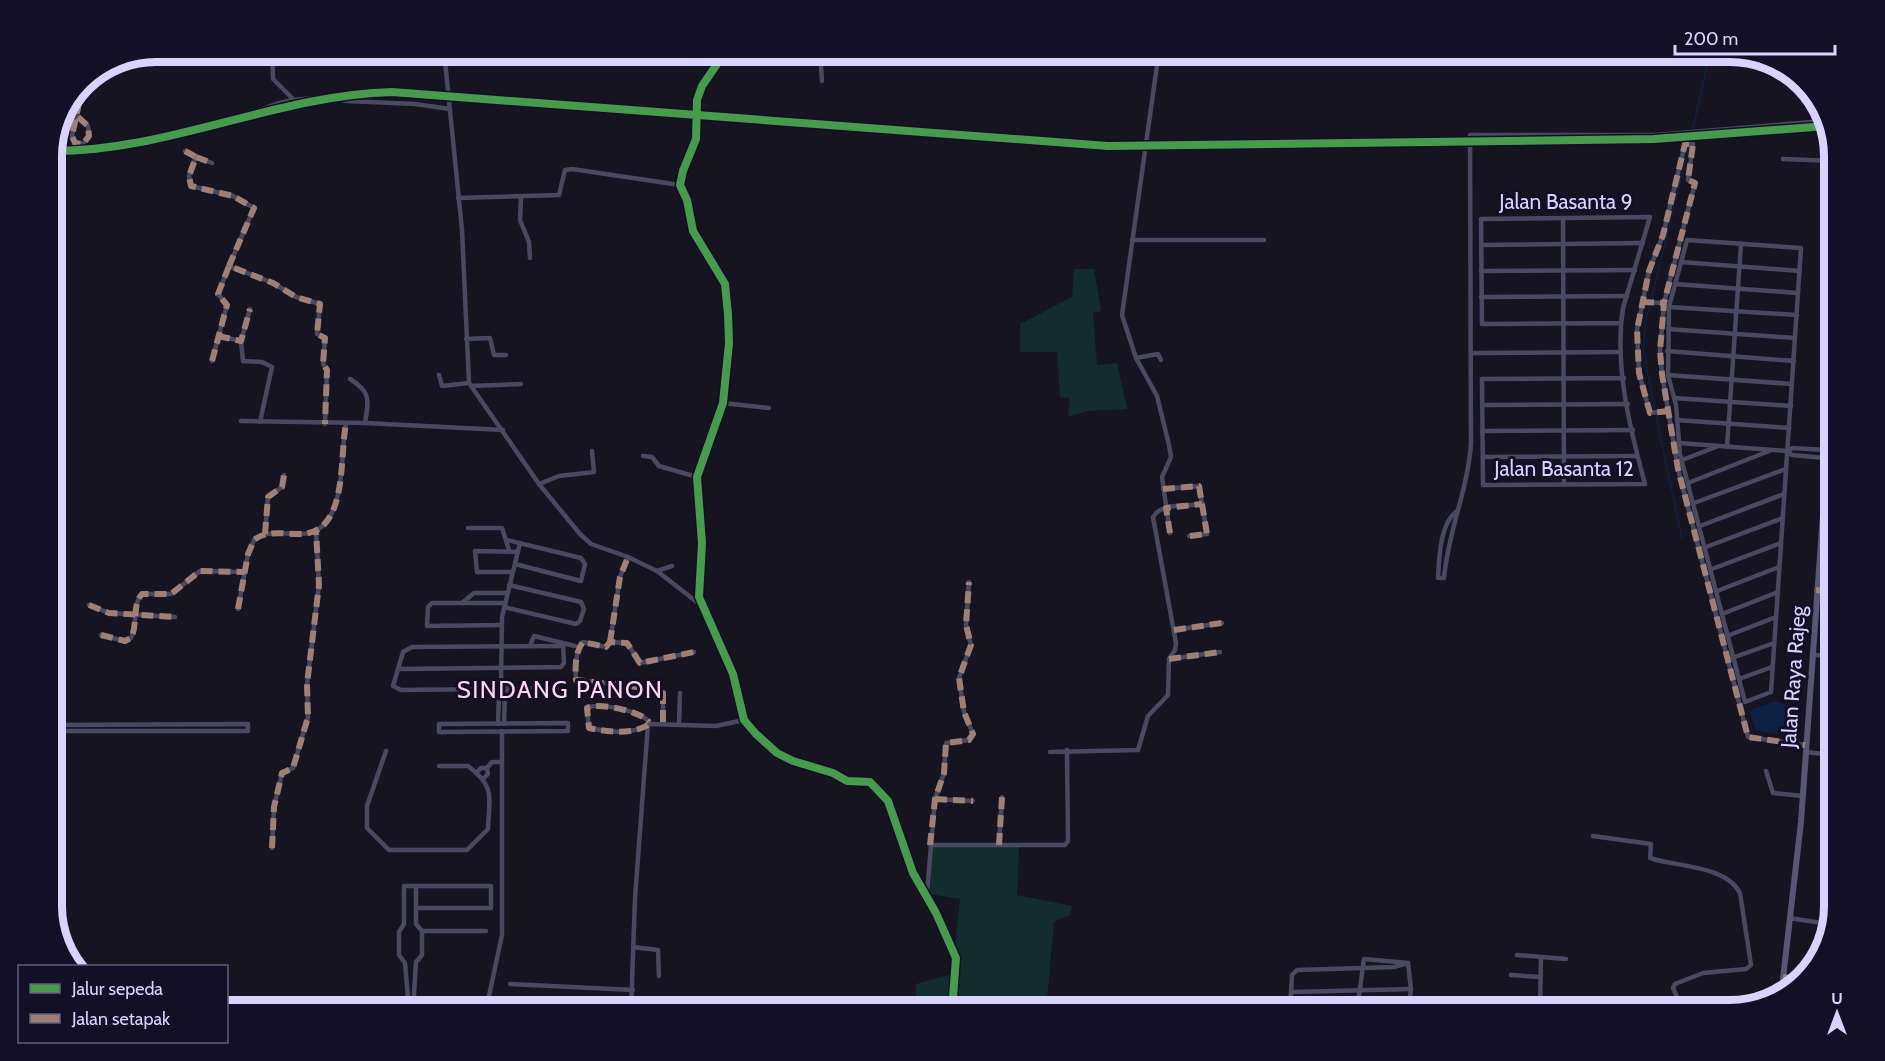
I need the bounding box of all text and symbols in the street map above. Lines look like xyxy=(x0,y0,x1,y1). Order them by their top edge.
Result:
scale bar xyxy=(1675,18,1836,56)
text: 200 m xyxy=(1684,28,1738,50)
street label: Jalan Basanta 9 xyxy=(1498,189,1633,214)
street label: Jalan Basanta 12 xyxy=(1493,456,1634,481)
street label: Jalan Raya Rajeg xyxy=(1775,605,1811,750)
district label: SINDANG PANON xyxy=(457,675,663,704)
legend xyxy=(18,965,228,1043)
text: Jalur sepeda xyxy=(71,978,163,1000)
north arrow xyxy=(1807,983,1867,1043)
text: U xyxy=(1831,989,1843,1008)
text: Jalan setapak xyxy=(71,1008,171,1030)

